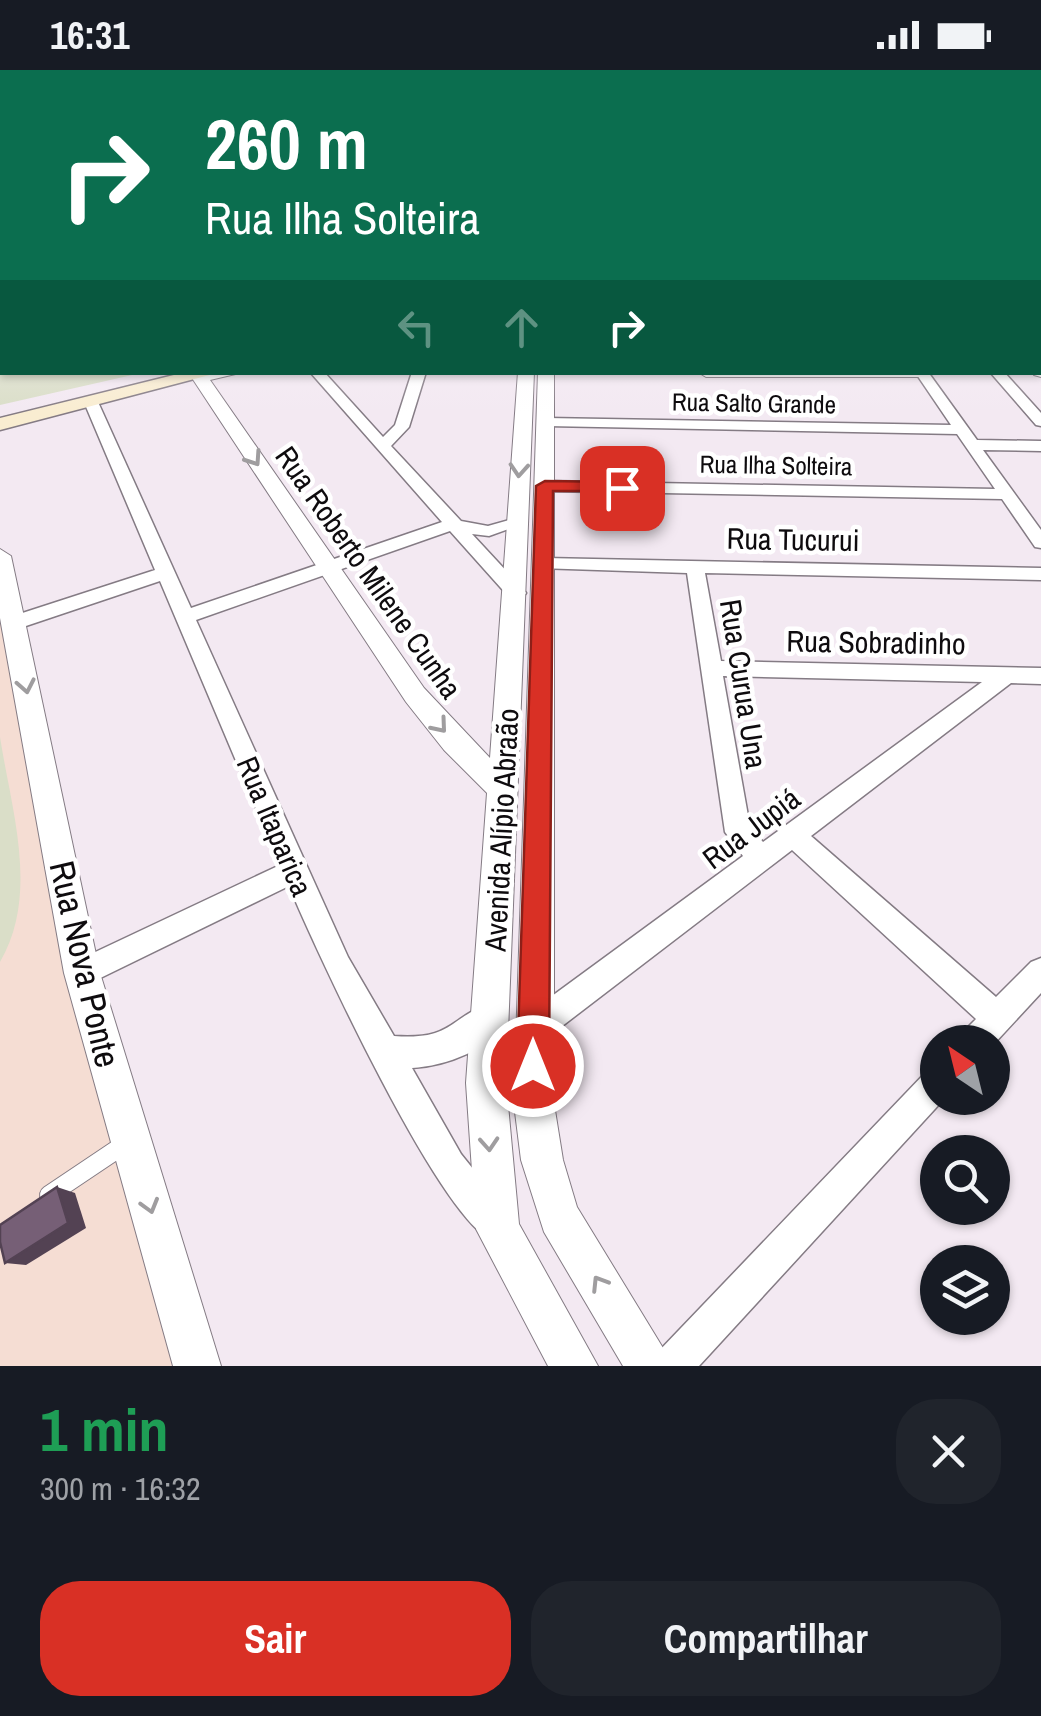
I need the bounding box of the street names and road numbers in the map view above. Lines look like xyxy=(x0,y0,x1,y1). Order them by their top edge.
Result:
street label: Rua Salto Grande xyxy=(672,385,836,421)
street label: Rua Roberto Milene Cunha xyxy=(267,438,471,706)
street label: Rua Ilha Solteira xyxy=(699,447,853,483)
street label: Rua Tucurui xyxy=(726,518,860,560)
street label: Rua Curua Una xyxy=(711,596,777,772)
street label: Rua Sobradinho xyxy=(786,620,966,664)
street label: Avenida Alípio Abraão xyxy=(475,708,527,953)
street label: Rua Itaparica xyxy=(228,750,322,902)
street label: Rua Jupiá xyxy=(694,778,808,878)
street label: Rua Nova Ponte xyxy=(38,856,132,1072)

